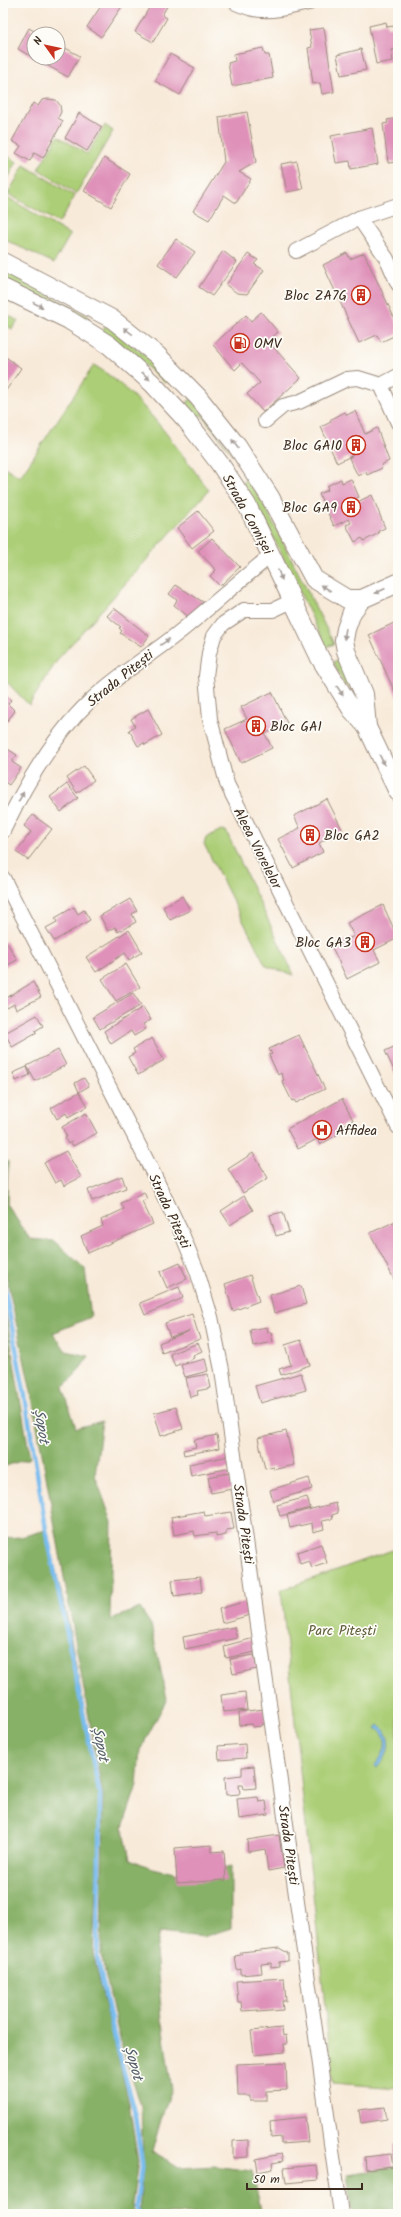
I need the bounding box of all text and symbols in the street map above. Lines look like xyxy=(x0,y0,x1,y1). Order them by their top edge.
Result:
north arrow xyxy=(26,26,66,66)
text: N xyxy=(29,33,48,49)
building icon: Bloc ZA7G xyxy=(350,284,372,306)
place label: Bloc ZA7G xyxy=(284,285,347,307)
one-way arrow xyxy=(32,302,44,308)
one-way arrow xyxy=(123,327,133,335)
fuel station icon: OMV xyxy=(229,332,251,354)
place label: OMV xyxy=(254,333,283,355)
one-way arrow xyxy=(141,372,151,381)
building icon: Bloc GA10 xyxy=(345,434,367,456)
place label: Bloc GA10 xyxy=(283,435,342,457)
one-way arrow xyxy=(231,438,239,449)
street label: Strada Cornișei xyxy=(216,470,279,559)
building icon: Bloc GA9 xyxy=(340,496,362,518)
place label: Bloc GA9 xyxy=(283,497,337,519)
one-way arrow xyxy=(278,570,284,582)
one-way arrow xyxy=(321,584,331,592)
one-way arrow xyxy=(374,588,386,594)
one-way arrow xyxy=(342,628,348,640)
one-way arrow xyxy=(160,638,171,646)
street label: Strada Pitești xyxy=(82,644,159,713)
one-way arrow xyxy=(336,685,343,697)
building icon: Bloc GA1 xyxy=(245,715,267,737)
place label: Bloc GA1 xyxy=(270,716,322,738)
one-way arrow xyxy=(379,754,385,765)
one-way arrow xyxy=(18,791,25,803)
street label: Aleea Viorelelor xyxy=(227,804,288,894)
building icon: Bloc GA2 xyxy=(299,824,321,846)
place label: Bloc GA2 xyxy=(324,825,380,847)
building icon: Bloc GA3 xyxy=(354,931,376,953)
place label: Bloc GA3 xyxy=(295,932,351,954)
hospital icon: Affidea xyxy=(311,1119,333,1141)
place label: Affidea xyxy=(336,1120,377,1142)
street label: Strada Pitești xyxy=(142,1170,196,1253)
water label: Șopot xyxy=(26,1407,56,1447)
street label: Strada Pitești xyxy=(227,1483,260,1566)
park label: Parc Pitești xyxy=(308,1620,377,1642)
water label: Șopot xyxy=(85,1725,116,1766)
street label: Strada Pitești xyxy=(272,1804,305,1887)
water label: Șopot xyxy=(117,2043,150,2085)
scale bar xyxy=(247,2165,362,2191)
text: 50 m xyxy=(253,2170,280,2189)

